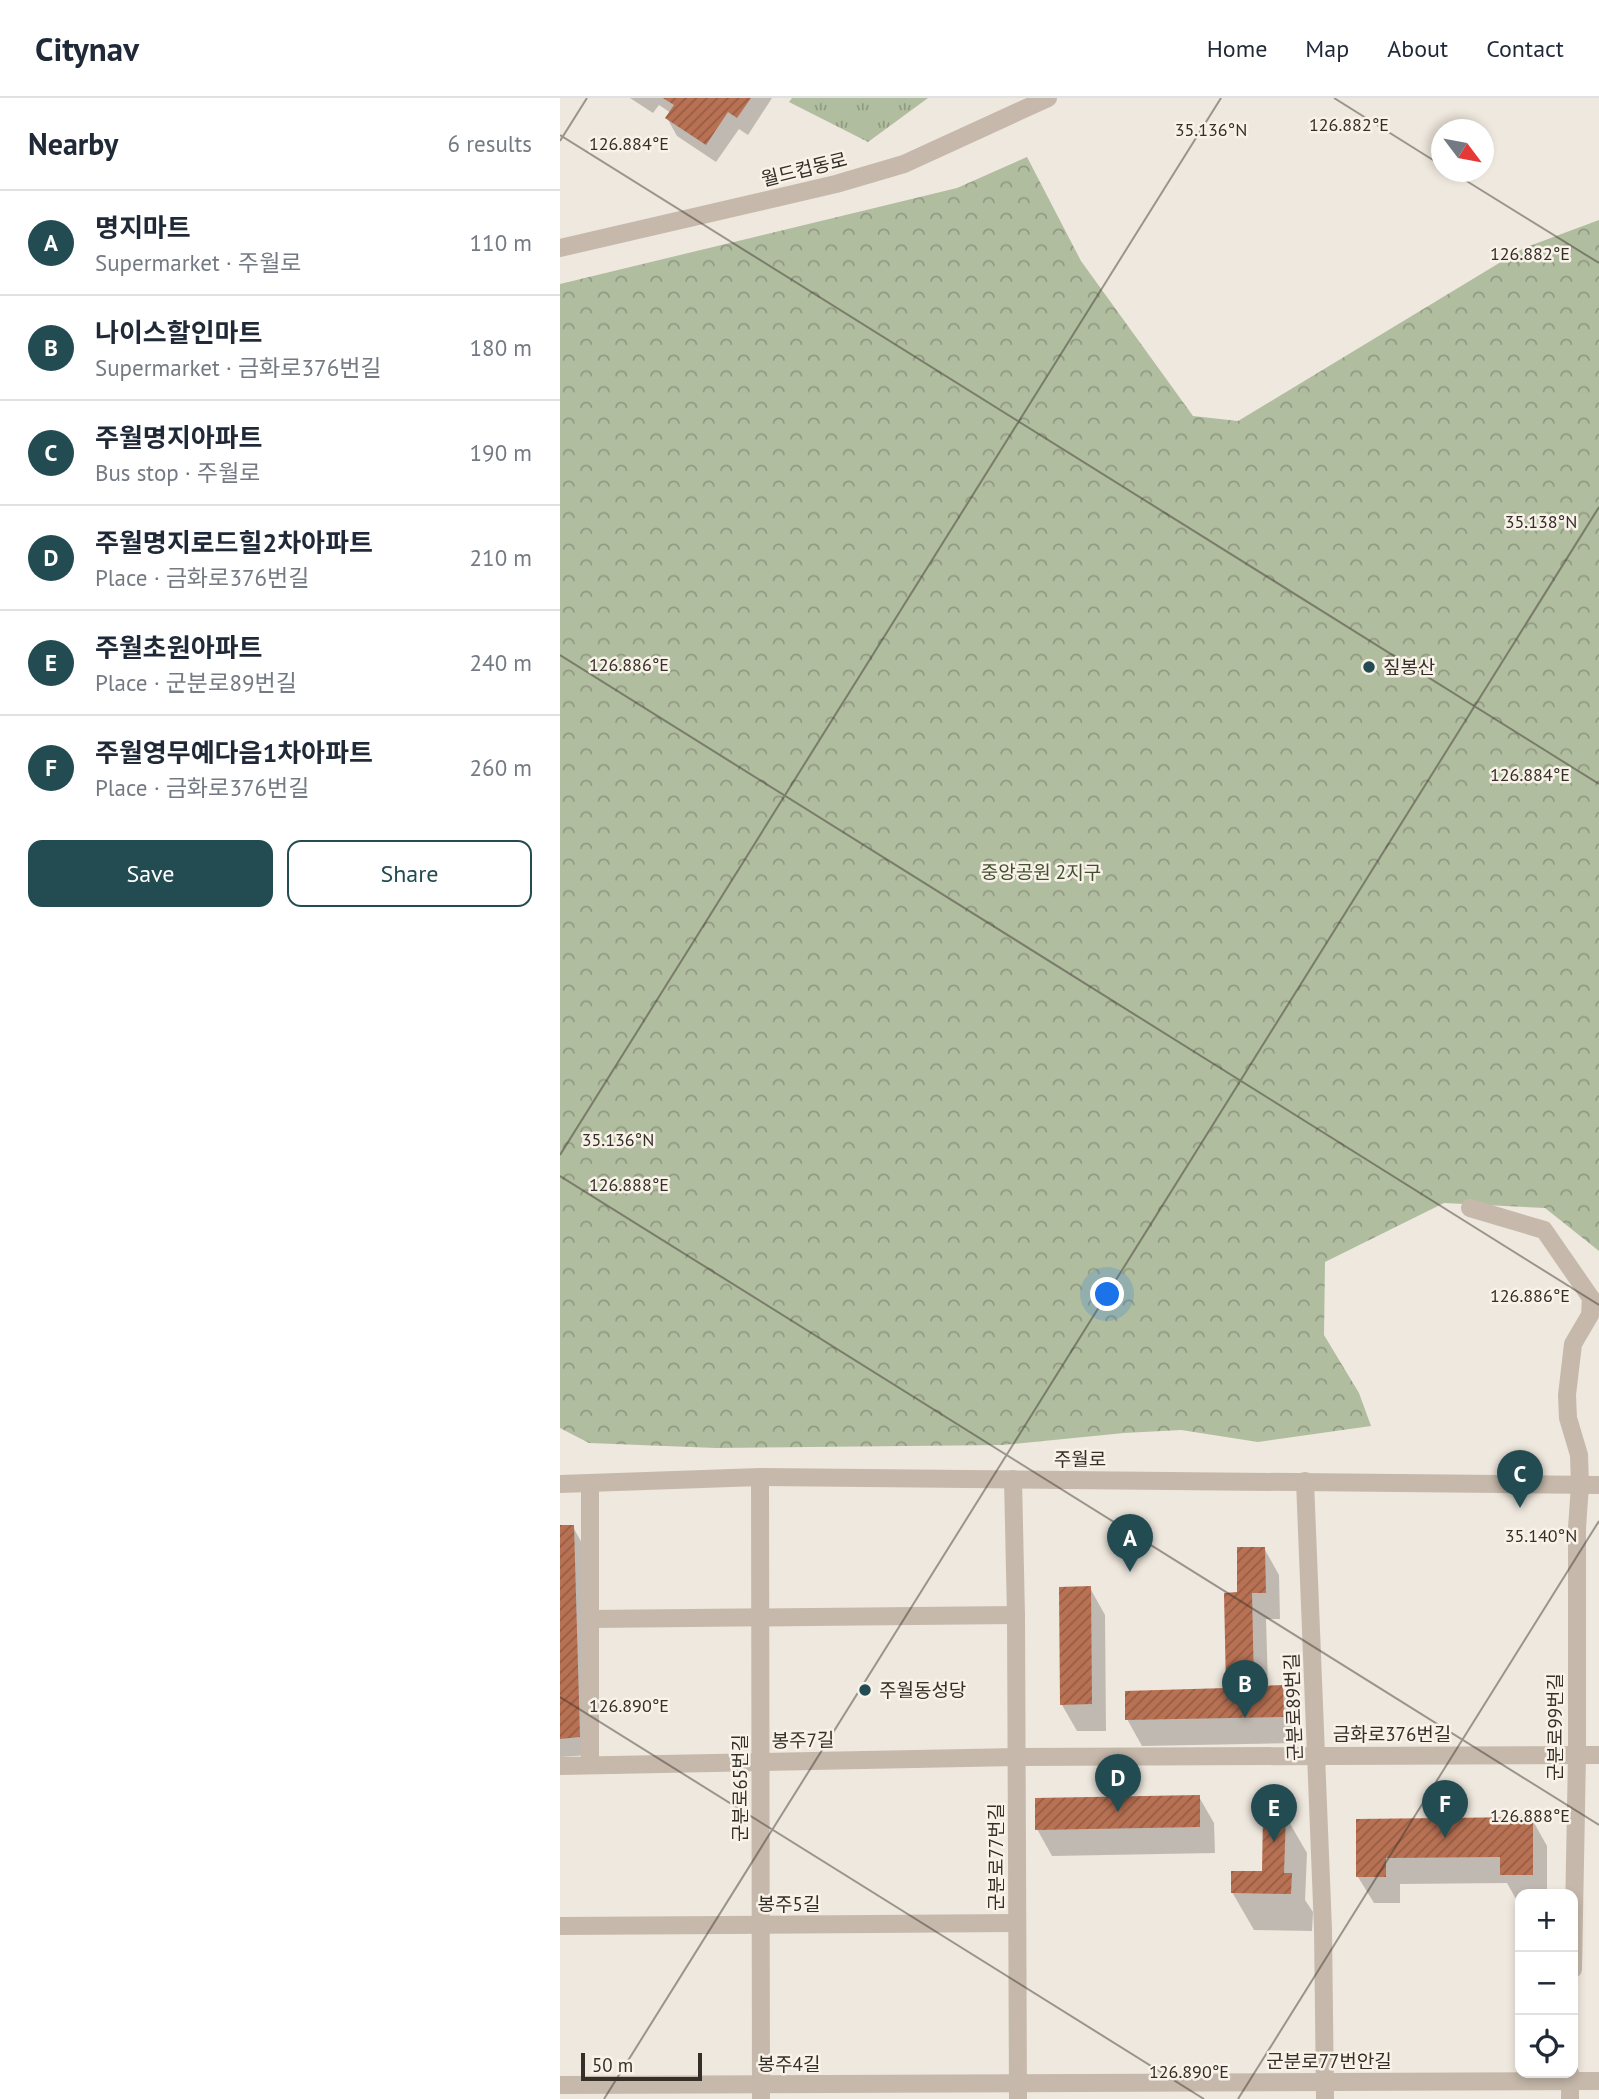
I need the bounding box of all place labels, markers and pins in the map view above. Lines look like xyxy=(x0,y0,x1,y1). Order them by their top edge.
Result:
place label: 짚봉산 xyxy=(1383,655,1435,679)
marker: 짚봉산 xyxy=(1361,659,1377,675)
pin: C xyxy=(1497,1450,1543,1508)
pin: A xyxy=(1107,1514,1153,1572)
pin: B xyxy=(1222,1660,1268,1718)
place label: 주월동성당 xyxy=(879,1678,966,1702)
marker: 주월동성당 xyxy=(857,1682,873,1698)
pin: D xyxy=(1095,1754,1141,1812)
pin: F xyxy=(1422,1780,1468,1838)
pin: E xyxy=(1251,1784,1297,1842)

